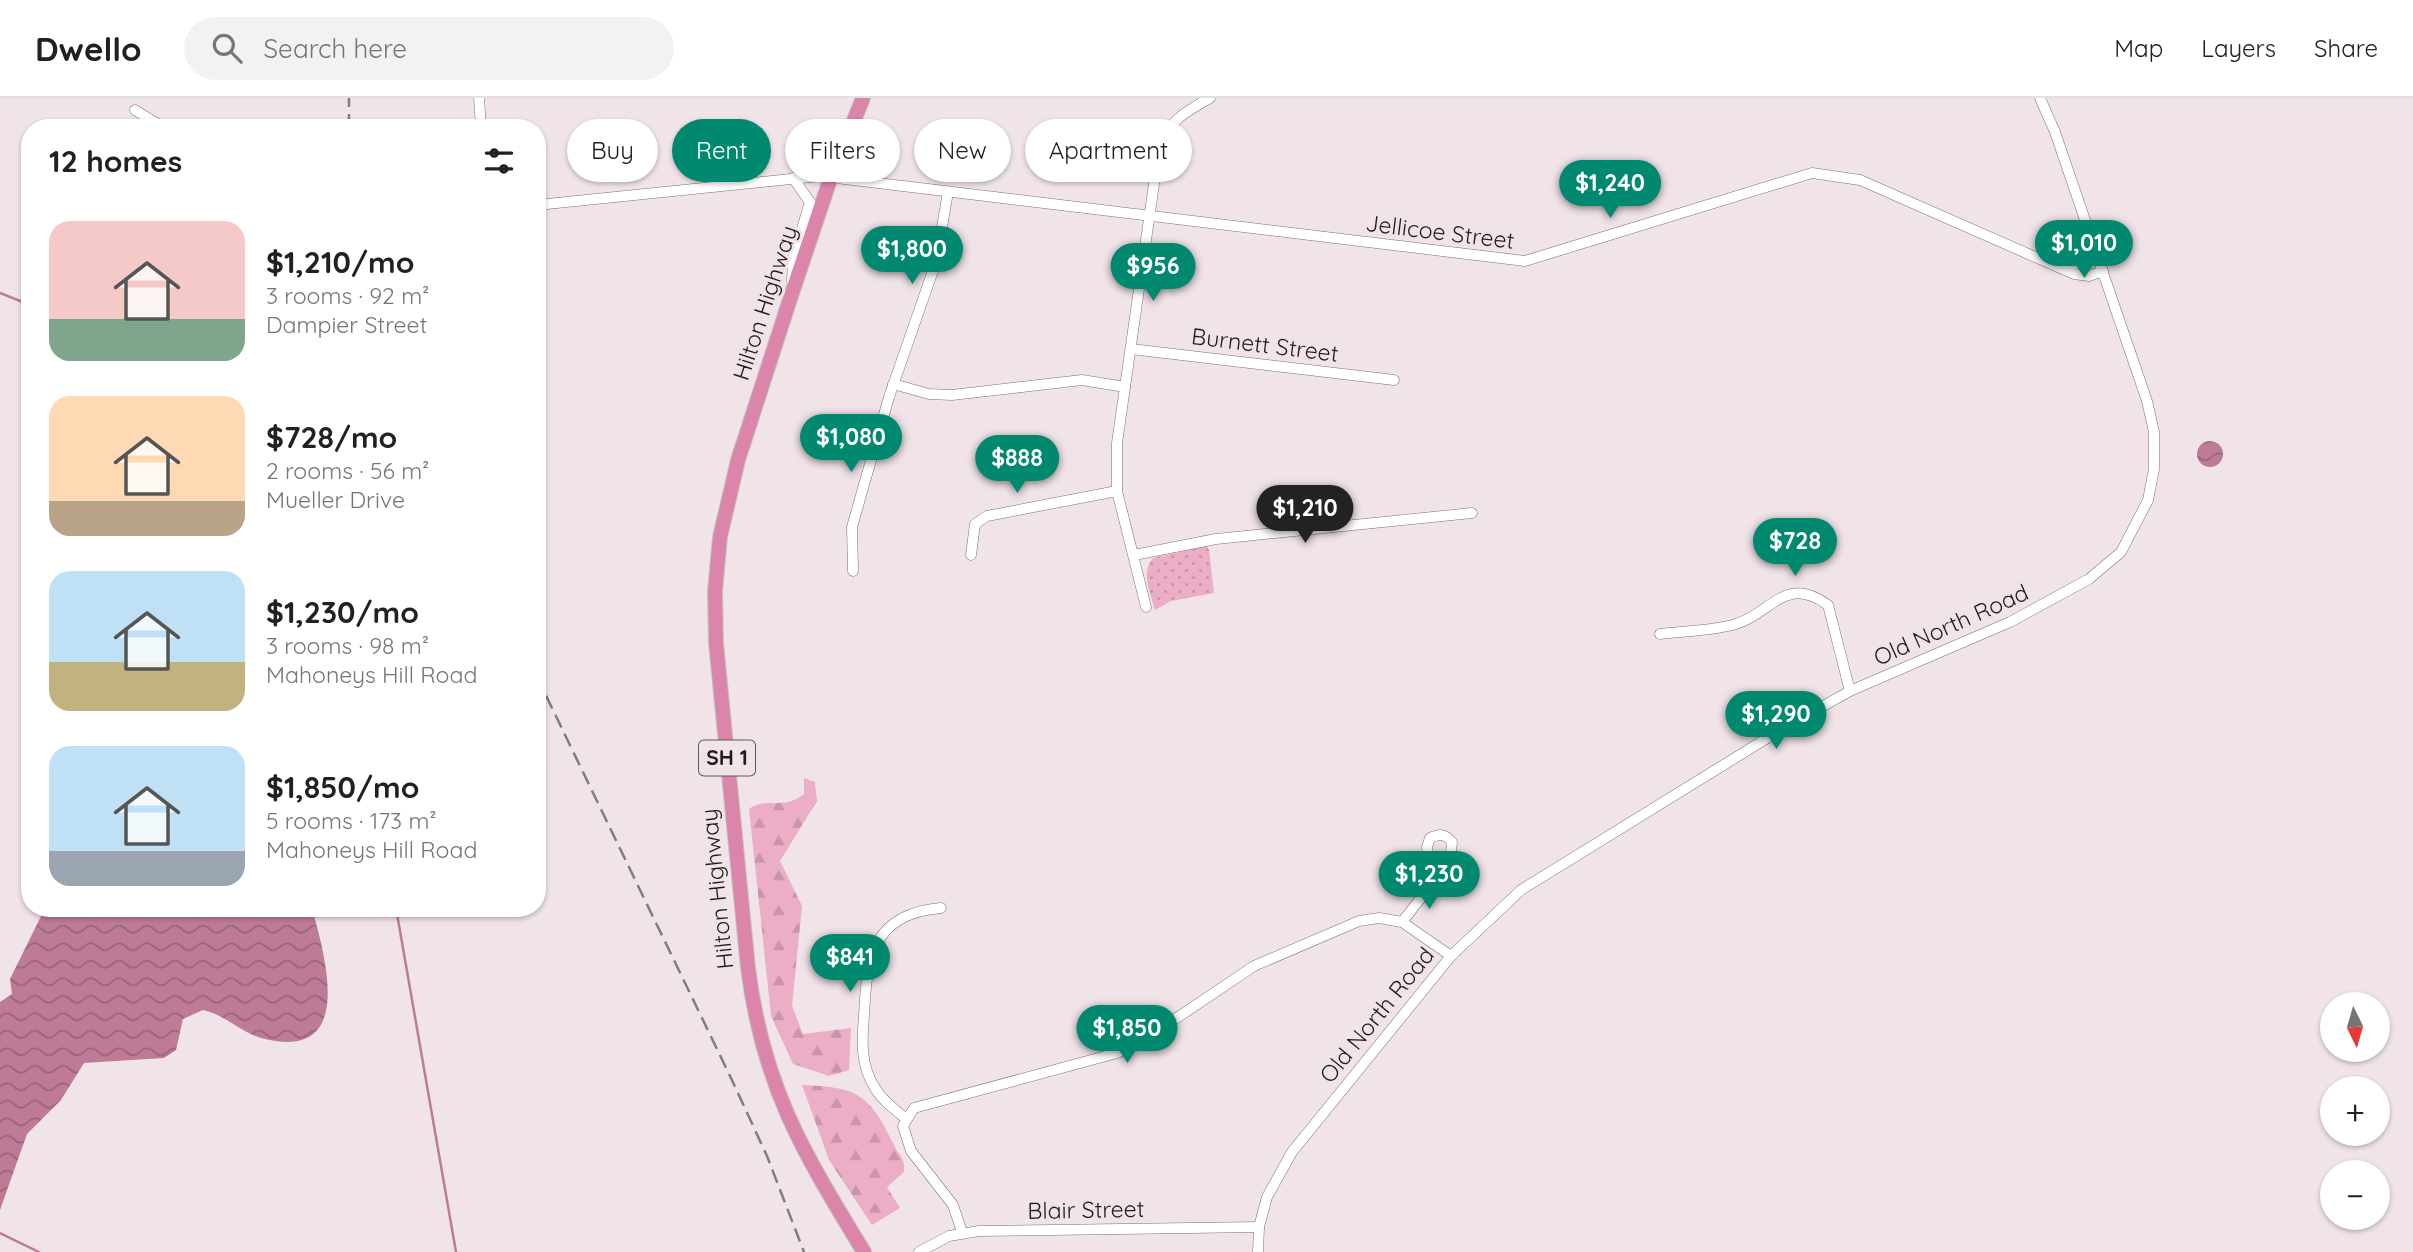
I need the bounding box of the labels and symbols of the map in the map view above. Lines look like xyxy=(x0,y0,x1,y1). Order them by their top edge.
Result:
pin: $1,240 xyxy=(1553,160,1667,220)
street label: Jellicoe Street xyxy=(1364,208,1516,255)
pin: $1,010 xyxy=(2027,220,2141,280)
street label: Hilton Highway xyxy=(726,222,803,384)
pin: $1,800 xyxy=(855,226,969,286)
pin: $956 xyxy=(1112,244,1194,303)
street label: Burnett Street xyxy=(1190,321,1340,368)
pin: $1,080 xyxy=(794,414,908,474)
pin: $888 xyxy=(976,436,1058,495)
pin: $1,210 xyxy=(1248,486,1362,545)
pin: $728 xyxy=(1754,518,1836,578)
street label: Old North Road xyxy=(1869,577,2033,672)
pin: $1,290 xyxy=(1719,692,1833,751)
road number: SH 1 xyxy=(699,740,755,776)
street label: Hilton Highway xyxy=(694,807,739,971)
pin: $1,230 xyxy=(1372,852,1486,911)
pin: $841 xyxy=(809,934,891,994)
street label: Old North Road xyxy=(1313,941,1440,1089)
north arrow xyxy=(2320,992,2390,1062)
pin: $1,850 xyxy=(1070,1006,1184,1065)
street label: Blair Street xyxy=(1027,1194,1145,1225)

